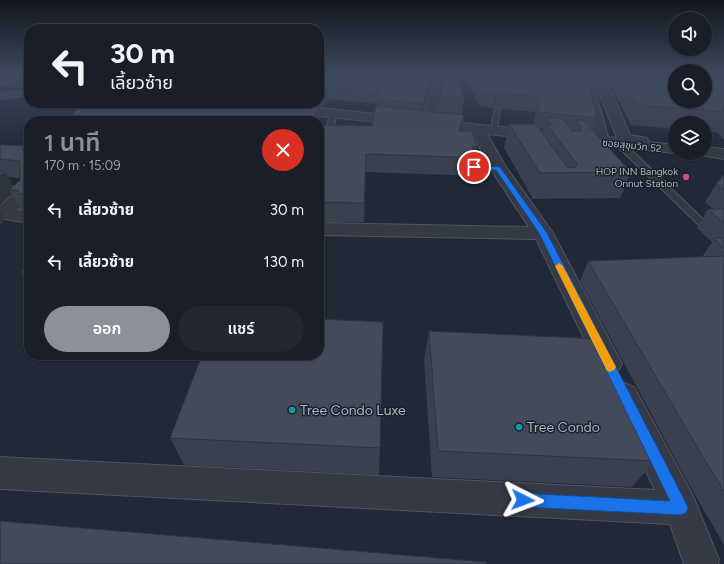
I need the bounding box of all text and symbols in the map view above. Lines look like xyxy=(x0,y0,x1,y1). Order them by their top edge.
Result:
map controls xyxy=(668,12,712,160)
button: sound xyxy=(668,12,712,56)
text: 30 m xyxy=(110,36,175,70)
icon: left xyxy=(44,40,96,92)
button: search xyxy=(668,64,712,108)
text: เลี้ยวซ้าย xyxy=(110,72,173,94)
button: layers xyxy=(668,116,712,160)
text: 1 นาที xyxy=(44,128,100,157)
button: close xyxy=(262,129,304,171)
street label: ซอยสุขุมวิท 52 xyxy=(602,136,662,155)
pin xyxy=(457,150,491,184)
icon: arrive xyxy=(463,156,485,178)
text: 170 m · 15:09 xyxy=(44,158,121,173)
place label: HOP INN Bangkok Onnut Station xyxy=(596,165,678,190)
marker: HOP INN Bangkok Onnut Station xyxy=(681,172,691,182)
icon: left xyxy=(44,199,66,221)
text: เลี้ยวซ้าย xyxy=(78,201,134,219)
text: 30 m xyxy=(270,201,304,219)
icon: left xyxy=(44,251,66,273)
text: เลี้ยวซ้าย xyxy=(78,253,134,271)
text: 130 m xyxy=(264,253,304,271)
button: ออก xyxy=(44,306,170,352)
button: แชร์ xyxy=(178,306,304,352)
place label: Tree Condo Luxe xyxy=(300,402,406,419)
marker: Tree Condo Luxe xyxy=(287,405,297,415)
place label: Tree Condo xyxy=(527,419,600,436)
marker: Tree Condo xyxy=(514,422,524,432)
position arrow xyxy=(502,479,544,521)

